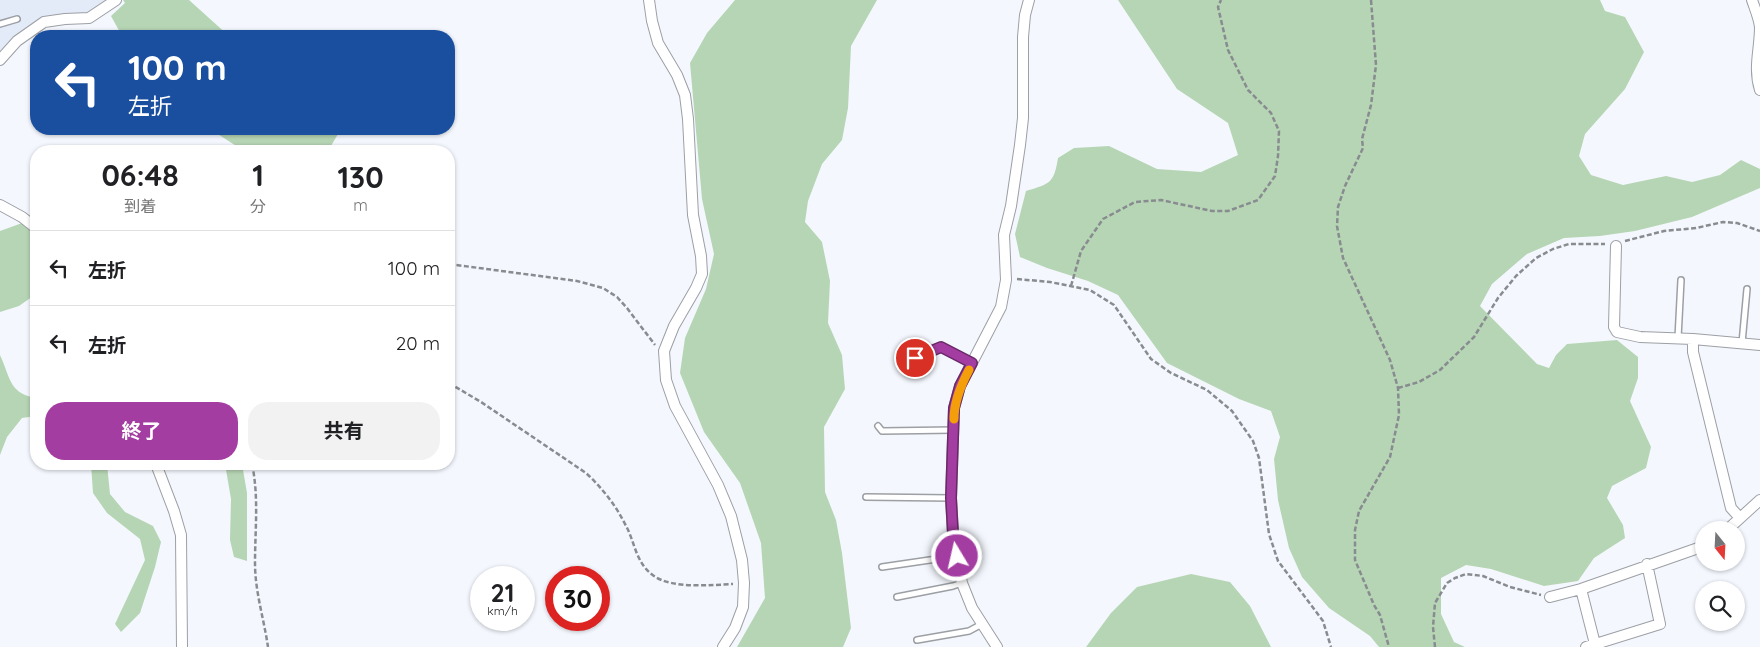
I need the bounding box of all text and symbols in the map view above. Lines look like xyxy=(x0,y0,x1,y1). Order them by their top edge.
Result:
text: 100 m xyxy=(128,45,227,89)
icon: left xyxy=(45,50,110,115)
text: 左折 xyxy=(128,92,172,120)
text: 06:48 xyxy=(101,156,179,194)
text: 1 xyxy=(252,156,264,194)
text: 130 xyxy=(337,158,384,196)
text: m xyxy=(353,195,368,215)
text: 到着 xyxy=(124,196,156,216)
text: 分 xyxy=(250,196,266,216)
icon: left xyxy=(45,254,73,282)
text: 100 m xyxy=(388,256,440,280)
text: 左折 xyxy=(88,258,126,282)
icon: left xyxy=(45,329,73,357)
text: 20 m xyxy=(396,331,440,355)
text: 左折 xyxy=(88,333,126,357)
pin xyxy=(894,337,936,379)
icon: arrive xyxy=(901,344,929,372)
button: 終了 xyxy=(45,402,238,460)
button: 共有 xyxy=(248,402,440,460)
north arrow xyxy=(1695,521,1745,571)
map controls xyxy=(1695,521,1745,631)
position arrow xyxy=(930,529,982,581)
speed limit sign: 30 xyxy=(545,566,610,631)
text: 21 xyxy=(491,577,514,608)
button: search xyxy=(1695,581,1745,631)
text: km/h xyxy=(487,603,518,618)

